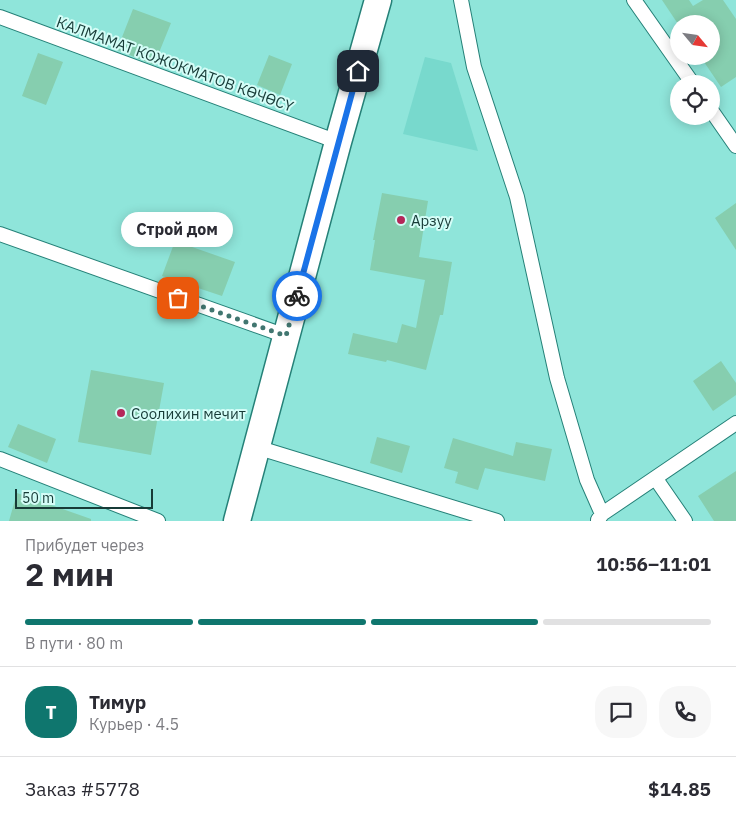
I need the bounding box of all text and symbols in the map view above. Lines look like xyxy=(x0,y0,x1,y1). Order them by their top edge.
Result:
street label: КАЛМАМАТ КОЖОКМАТОВ КӨЧӨСҮ xyxy=(54,12,296,116)
north arrow xyxy=(670,15,720,65)
map controls xyxy=(670,15,720,125)
pin xyxy=(337,50,379,92)
icon: home xyxy=(344,57,372,85)
button: locate xyxy=(670,75,720,125)
place label: Арзуу xyxy=(411,211,452,230)
callout: Строй дом xyxy=(122,213,234,248)
marker: Арзуу xyxy=(395,214,407,226)
text: Строй дом xyxy=(136,219,218,239)
courier xyxy=(272,271,322,321)
pin xyxy=(157,277,199,319)
icon: bike xyxy=(283,282,311,310)
icon: bag xyxy=(164,284,192,312)
place label: Соолихин мечит xyxy=(131,404,246,423)
marker: Соолихин мечит xyxy=(115,407,127,419)
scale bar xyxy=(15,486,152,509)
text: 50 m xyxy=(22,489,54,507)
text: Прибудет через xyxy=(25,535,144,555)
text: 10:56–11:01 xyxy=(596,552,711,576)
text: 2 мин xyxy=(25,553,114,595)
text: В пути · 80 m xyxy=(25,633,123,653)
button: chat xyxy=(595,686,647,738)
button: phone xyxy=(659,686,711,738)
text: Тимур xyxy=(89,690,146,714)
text: Т xyxy=(45,700,57,724)
text: Курьер · 4.5 xyxy=(89,714,179,734)
text: Заказ #5778 xyxy=(25,777,140,801)
text: $14.85 xyxy=(648,777,711,801)

